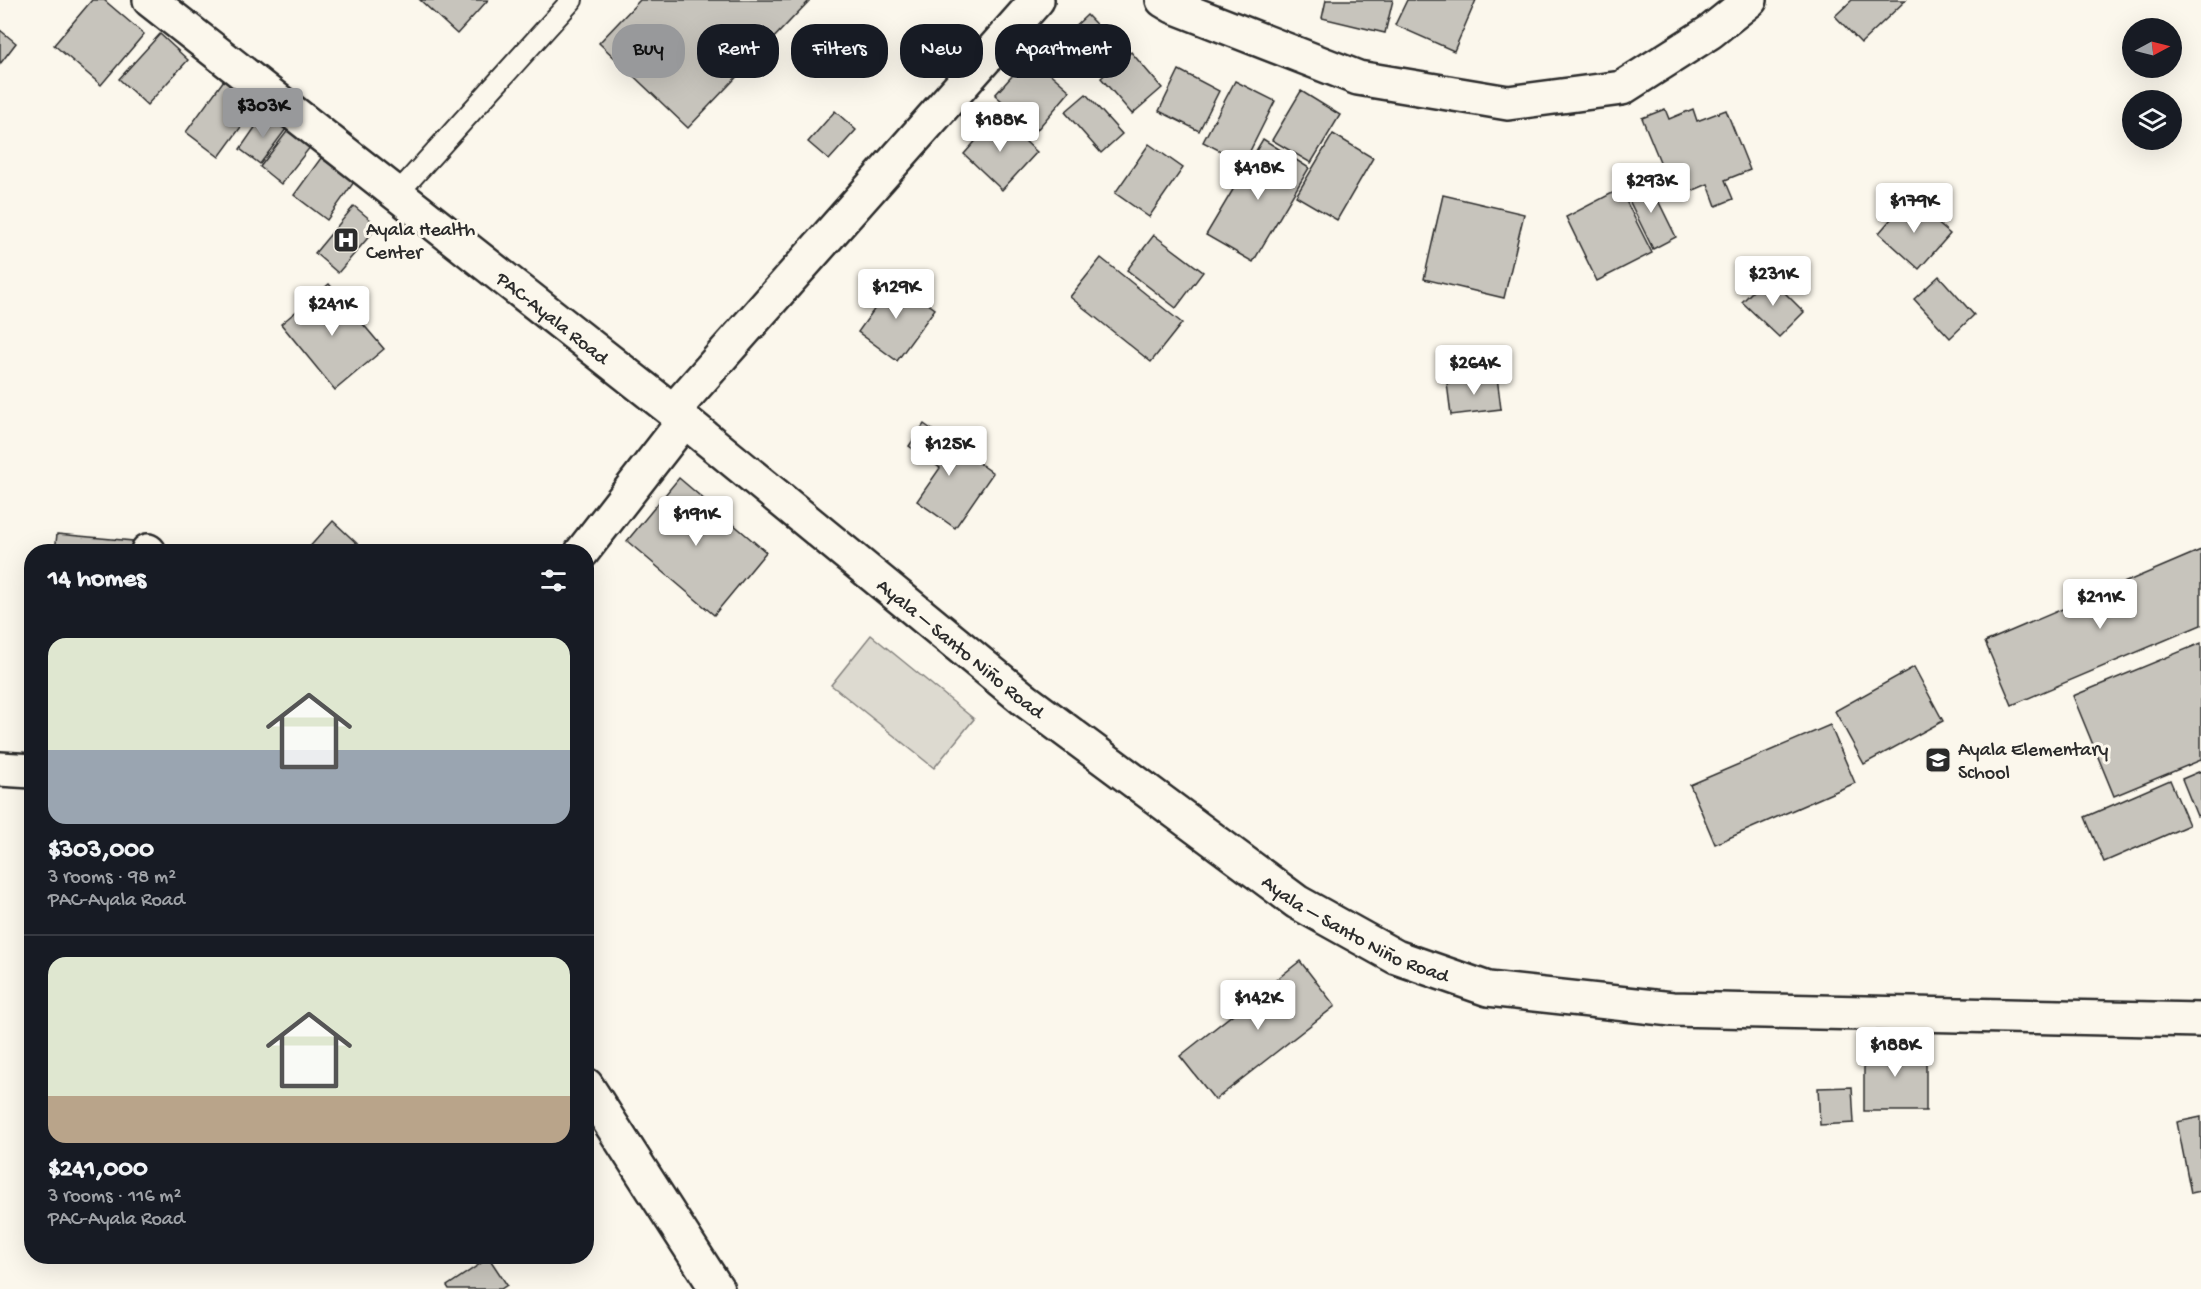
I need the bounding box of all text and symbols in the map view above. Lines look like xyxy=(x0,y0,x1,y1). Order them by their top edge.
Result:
north arrow xyxy=(2122,18,2182,78)
map controls xyxy=(2122,18,2182,150)
chip: Buy xyxy=(612,24,685,78)
chip: Rent xyxy=(697,24,779,78)
chip: Filters xyxy=(791,24,888,78)
chip: New xyxy=(900,24,983,78)
chip: Apartment xyxy=(995,24,1131,78)
pin: $303K xyxy=(221,88,305,139)
button: layers xyxy=(2122,90,2182,150)
text: $303K xyxy=(237,96,289,119)
pin: $188K xyxy=(958,102,1042,153)
text: $188K xyxy=(975,110,1025,133)
pin: $418K xyxy=(1216,150,1300,201)
text: $418K xyxy=(1234,158,1282,181)
pin: $293K xyxy=(1609,163,1693,214)
text: $293K xyxy=(1626,171,1676,194)
pin: $179K xyxy=(1872,183,1956,234)
text: $179K xyxy=(1890,191,1938,214)
place label: Ayala Health Center xyxy=(366,220,475,266)
hospital icon: Ayala Health Center xyxy=(331,225,361,255)
pin: $231K xyxy=(1731,256,1815,307)
text: $231K xyxy=(1749,264,1797,287)
street label: PAC-Ayala Road xyxy=(490,268,614,372)
pin: $129K xyxy=(854,269,938,320)
text: $129K xyxy=(872,277,920,300)
pin: $241K xyxy=(290,286,374,337)
text: $241K xyxy=(308,294,356,317)
pin: $264K xyxy=(1432,345,1516,396)
text: $264K xyxy=(1449,353,1499,376)
pin: $125K xyxy=(907,426,991,477)
text: $125K xyxy=(925,434,973,457)
pin: $191K xyxy=(654,496,738,547)
text: $191K xyxy=(673,504,719,527)
icon: filters xyxy=(537,564,570,597)
text: 14 homes xyxy=(48,565,146,596)
street label: Ayala – Santo Niño Road xyxy=(871,575,1049,726)
pin: $211K xyxy=(2058,579,2142,630)
text: $211K xyxy=(2077,587,2123,610)
icon: home xyxy=(255,677,363,785)
place label: Ayala Elementary School xyxy=(1958,740,2109,786)
school or university icon: Ayala Elementary School xyxy=(1923,745,1953,775)
text: $303,000 xyxy=(48,836,154,867)
text: 3 rooms · 98 m² xyxy=(48,867,176,890)
street label: Ayala – Santo Niño Road xyxy=(1256,872,1454,990)
text: PAC-Ayala Road xyxy=(48,890,185,913)
pin: $142K xyxy=(1216,980,1300,1031)
text: $142K xyxy=(1234,988,1282,1011)
icon: home xyxy=(255,996,363,1104)
pin: $188K xyxy=(1853,1027,1937,1078)
text: $188K xyxy=(1870,1035,1920,1058)
text: $241,000 xyxy=(48,1155,148,1186)
text: 3 rooms · 116 m² xyxy=(48,1186,181,1209)
text: PAC-Ayala Road xyxy=(48,1209,185,1232)

